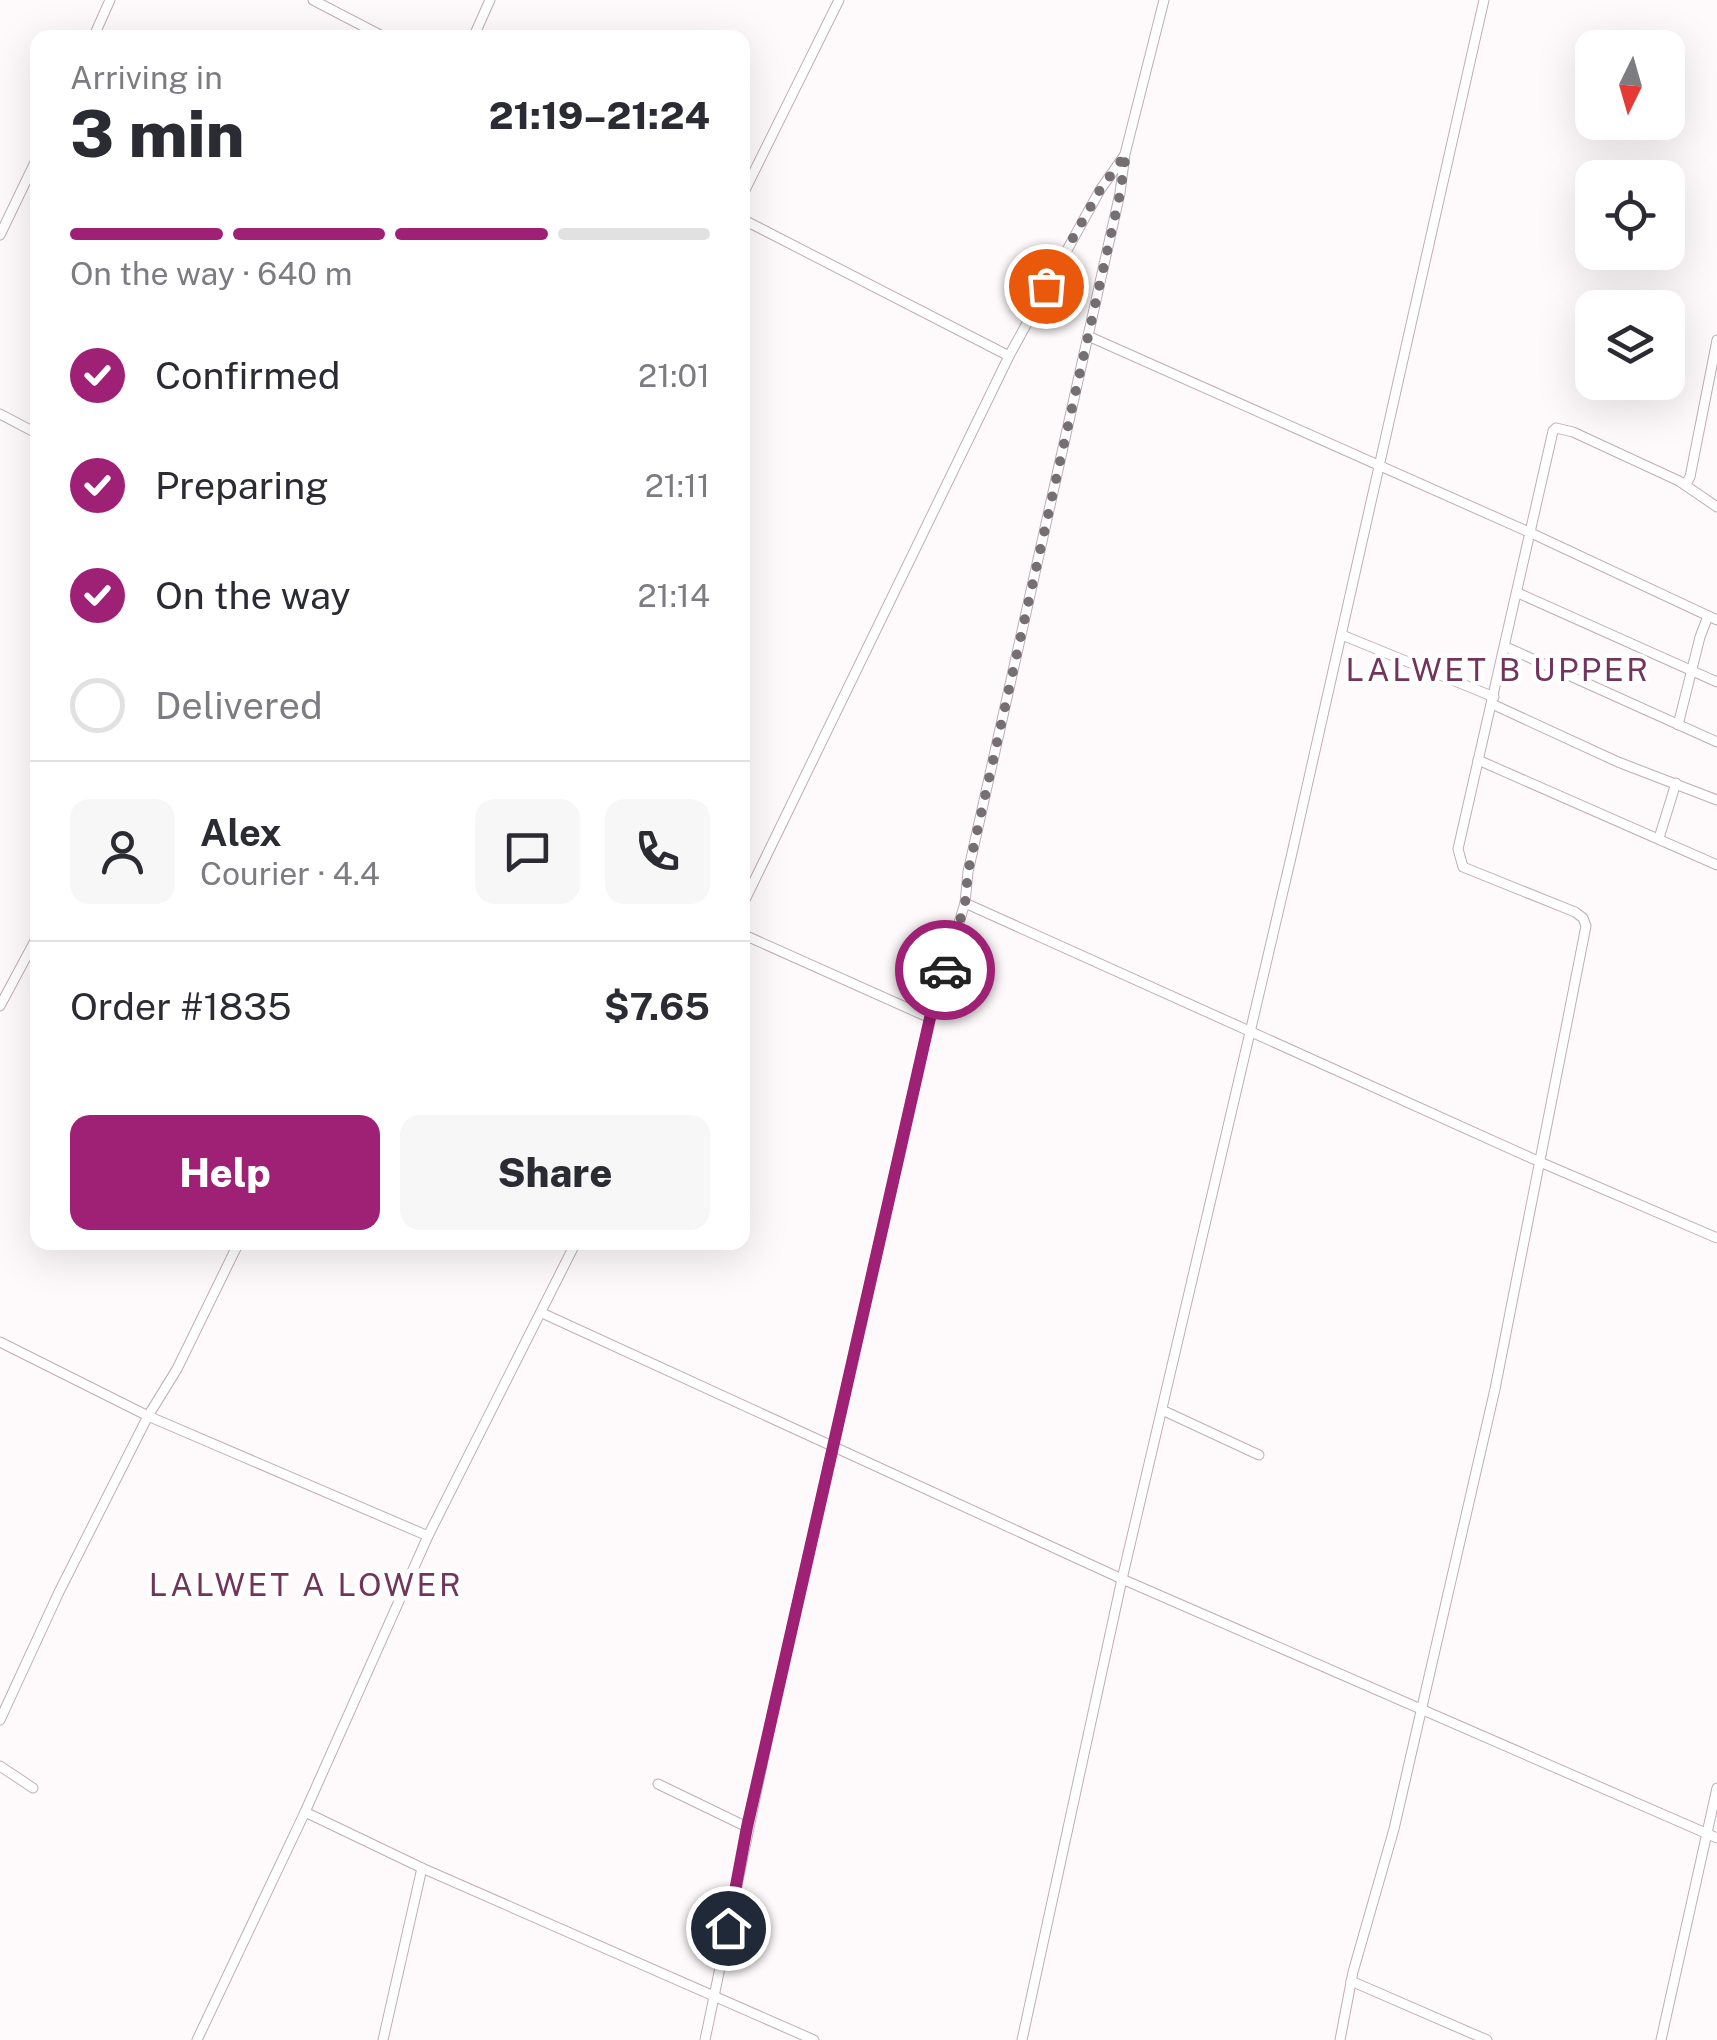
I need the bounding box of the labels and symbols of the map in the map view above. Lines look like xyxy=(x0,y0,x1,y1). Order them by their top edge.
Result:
north arrow xyxy=(1575,30,1685,140)
pin xyxy=(1004,244,1089,329)
district label: LALWET B UPPER xyxy=(1346,651,1650,688)
courier xyxy=(895,920,995,1020)
district label: LALWET A LOWER xyxy=(149,1566,463,1603)
pin xyxy=(686,1886,771,1971)

